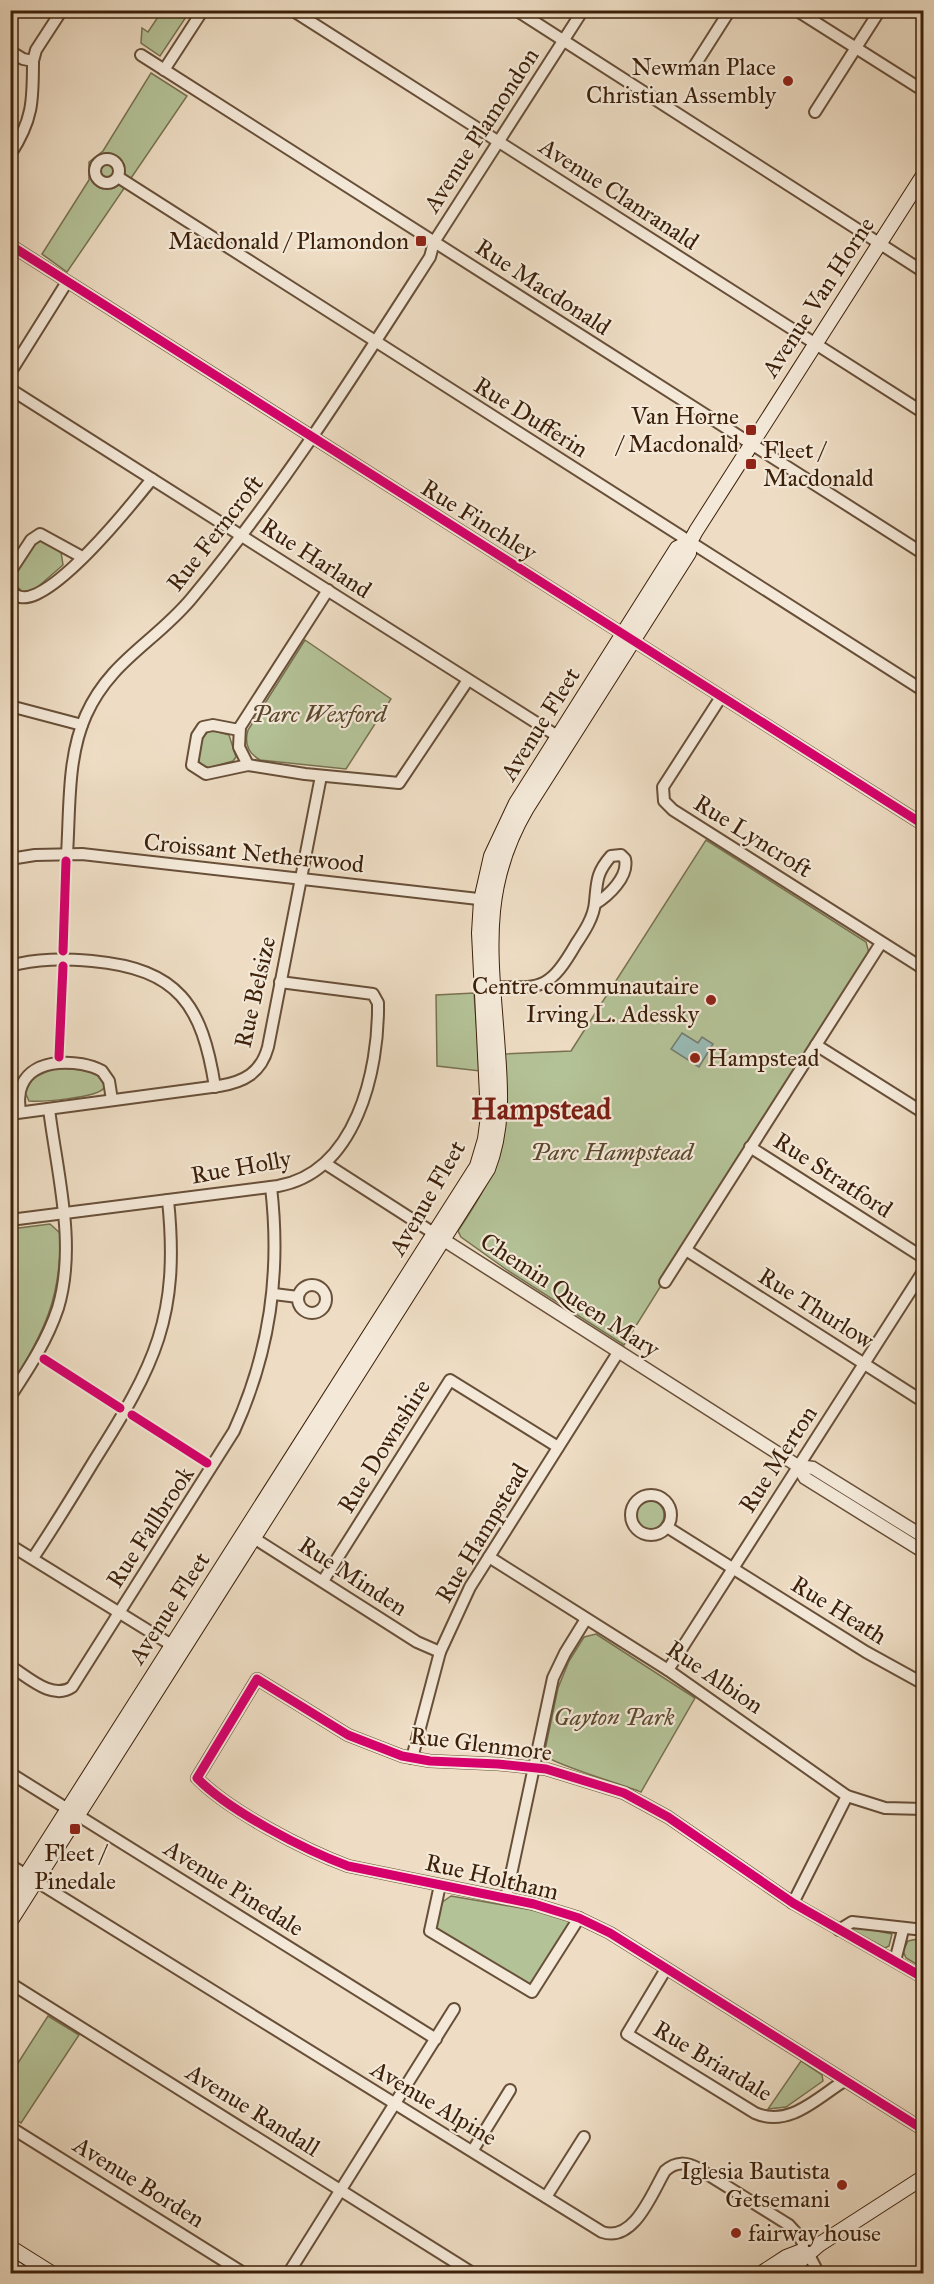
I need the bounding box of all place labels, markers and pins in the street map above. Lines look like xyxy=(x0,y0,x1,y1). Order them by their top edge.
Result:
place label: Newman Place Christian Assembly xyxy=(586,52,777,110)
marker: Newman Place Christian Assembly xyxy=(781,74,795,88)
place label: Macdonald / Plamondon xyxy=(168,226,409,256)
marker: Macdonald / Plamondon xyxy=(414,234,428,248)
place label: Van Horne / Macdonald xyxy=(614,401,739,459)
marker: Van Horne / Macdonald xyxy=(744,423,758,437)
place label: Fleet / Macdonald xyxy=(763,435,874,493)
marker: Fleet / Macdonald xyxy=(744,457,758,471)
place label: Centre communautaire Irving L. Adessky xyxy=(472,971,700,1029)
marker: Centre communautaire Irving L. Adessky xyxy=(704,993,718,1007)
place label: Hampstead xyxy=(707,1043,820,1073)
marker: Hampstead xyxy=(688,1051,702,1065)
marker: Fleet / Pinedale xyxy=(68,1822,82,1836)
place label: Fleet / Pinedale xyxy=(34,1838,116,1896)
place label: Iglesia Bautista Getsemani xyxy=(680,2156,831,2214)
marker: Iglesia Bautista Getsemani xyxy=(835,2178,849,2192)
place label: fairway house xyxy=(748,2218,881,2248)
marker: fairway house xyxy=(729,2226,743,2240)

